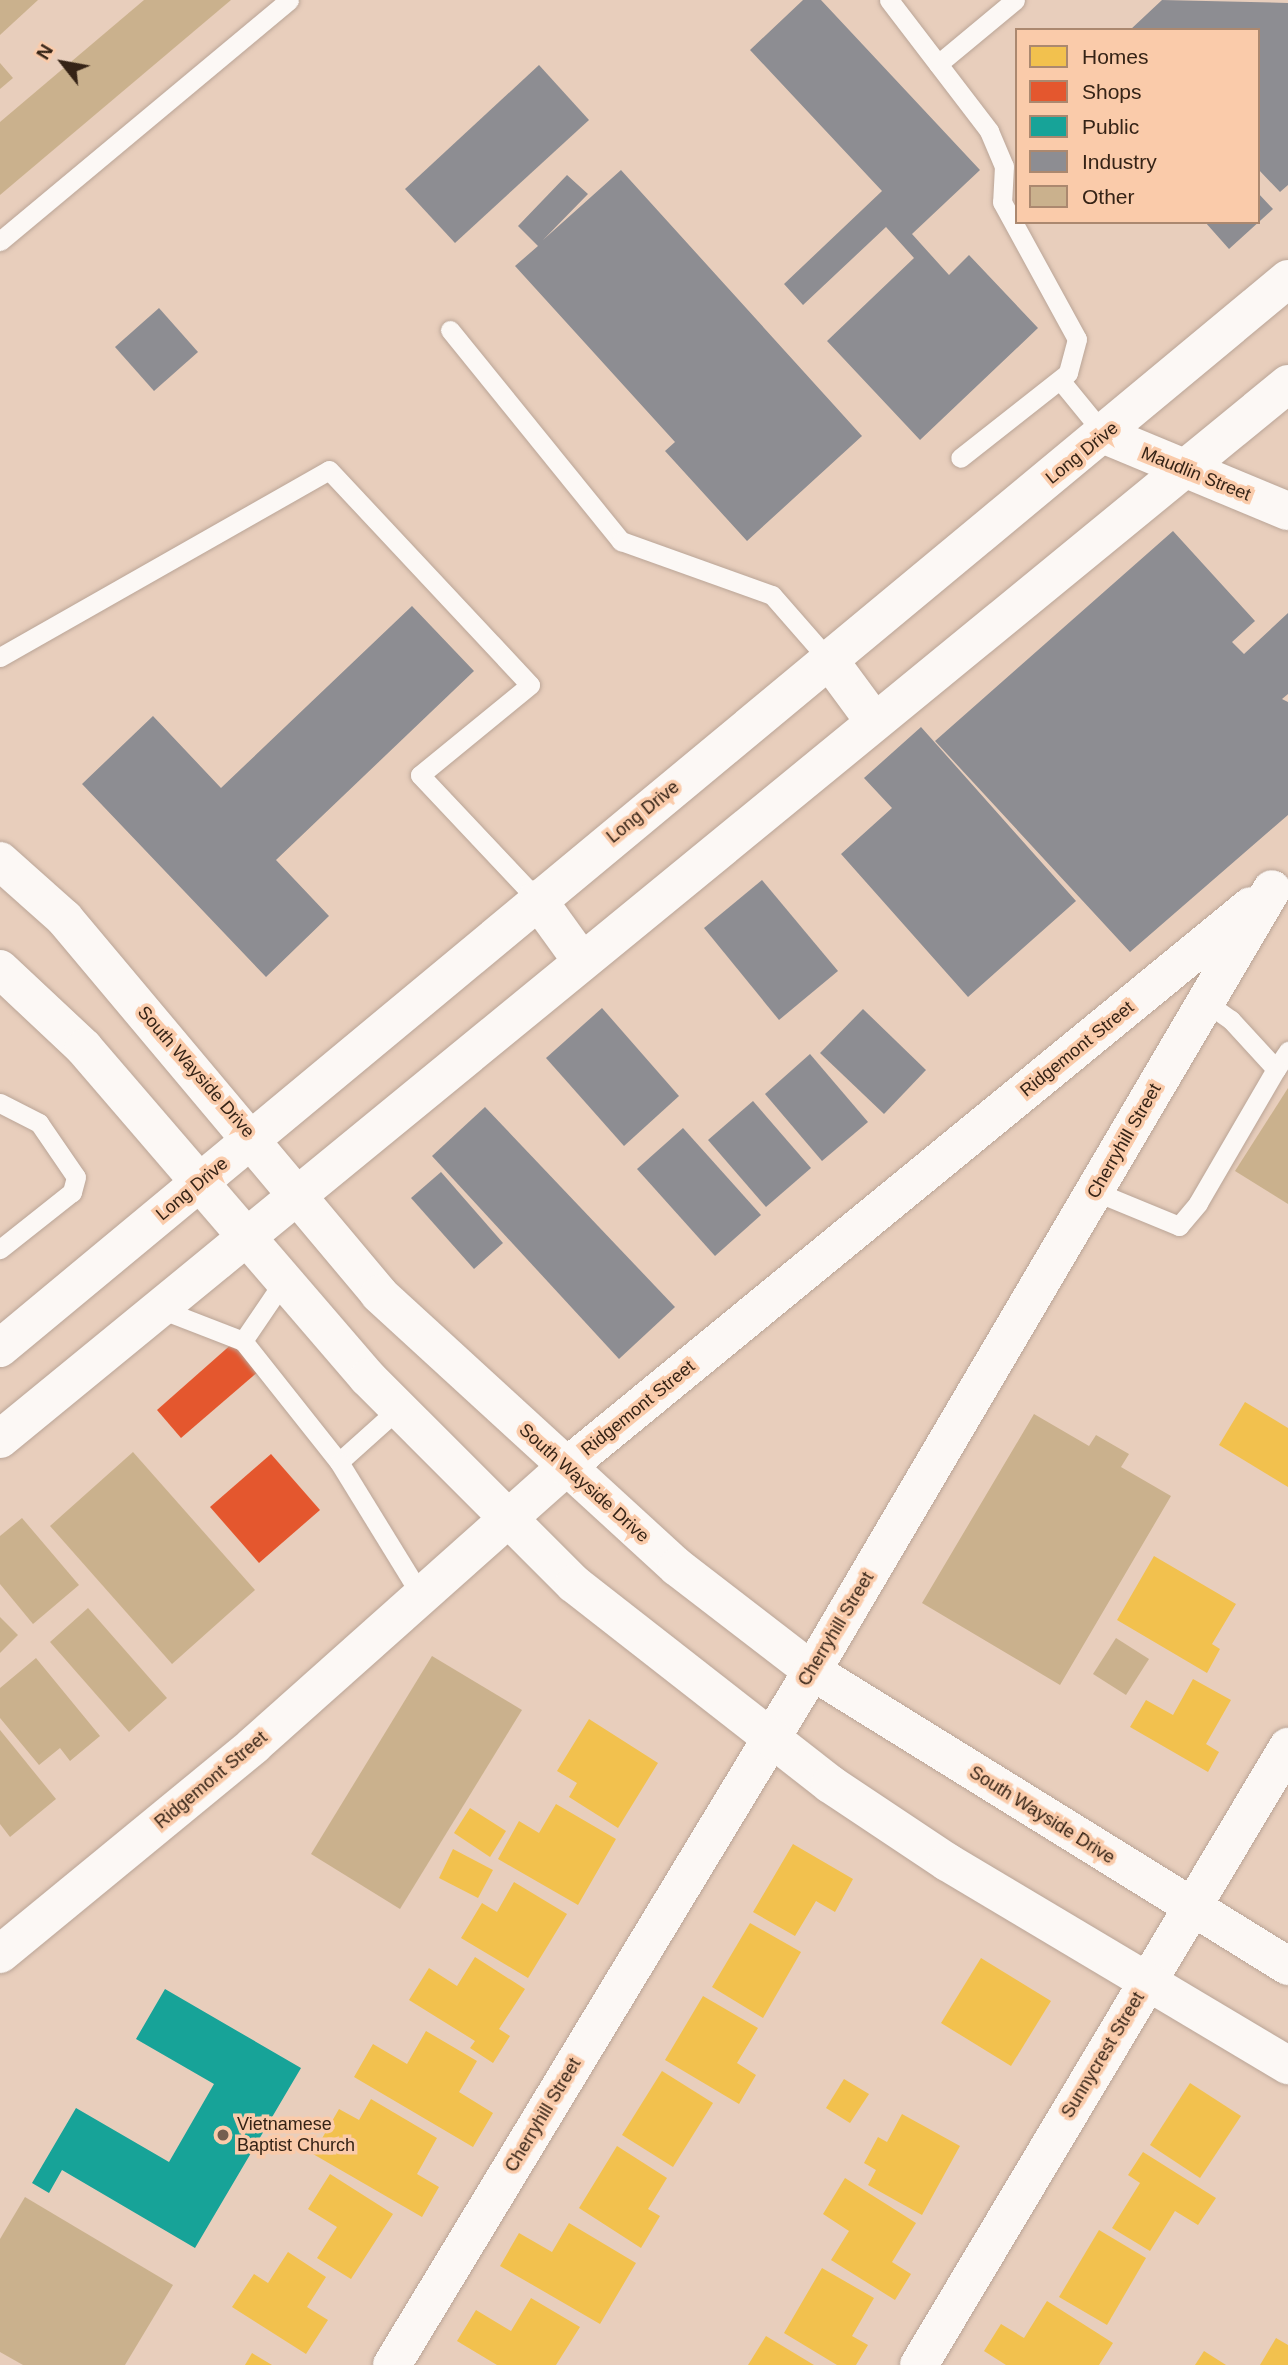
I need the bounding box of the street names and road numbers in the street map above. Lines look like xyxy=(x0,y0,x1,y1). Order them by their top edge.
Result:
street label: Long Drive xyxy=(1041,417,1123,489)
street label: Maudlin Street xyxy=(1138,442,1254,506)
street label: Long Drive xyxy=(602,776,684,848)
street label: Ridgemont Street xyxy=(1016,997,1138,1101)
street label: South Wayside Drive xyxy=(133,1002,259,1142)
street label: Cherryhill Street xyxy=(1082,1080,1166,1202)
street label: Long Drive xyxy=(152,1153,232,1225)
street label: Ridgemont Street xyxy=(577,1356,699,1460)
street label: South Wayside Drive xyxy=(515,1419,653,1547)
street label: Cherryhill Street xyxy=(794,1568,878,1690)
street label: Ridgemont Street xyxy=(150,1727,272,1833)
street label: South Wayside Drive xyxy=(965,1761,1119,1869)
street label: Sunnycrest Street xyxy=(1057,1988,1149,2122)
street label: Cherryhill Street xyxy=(501,2054,585,2176)

